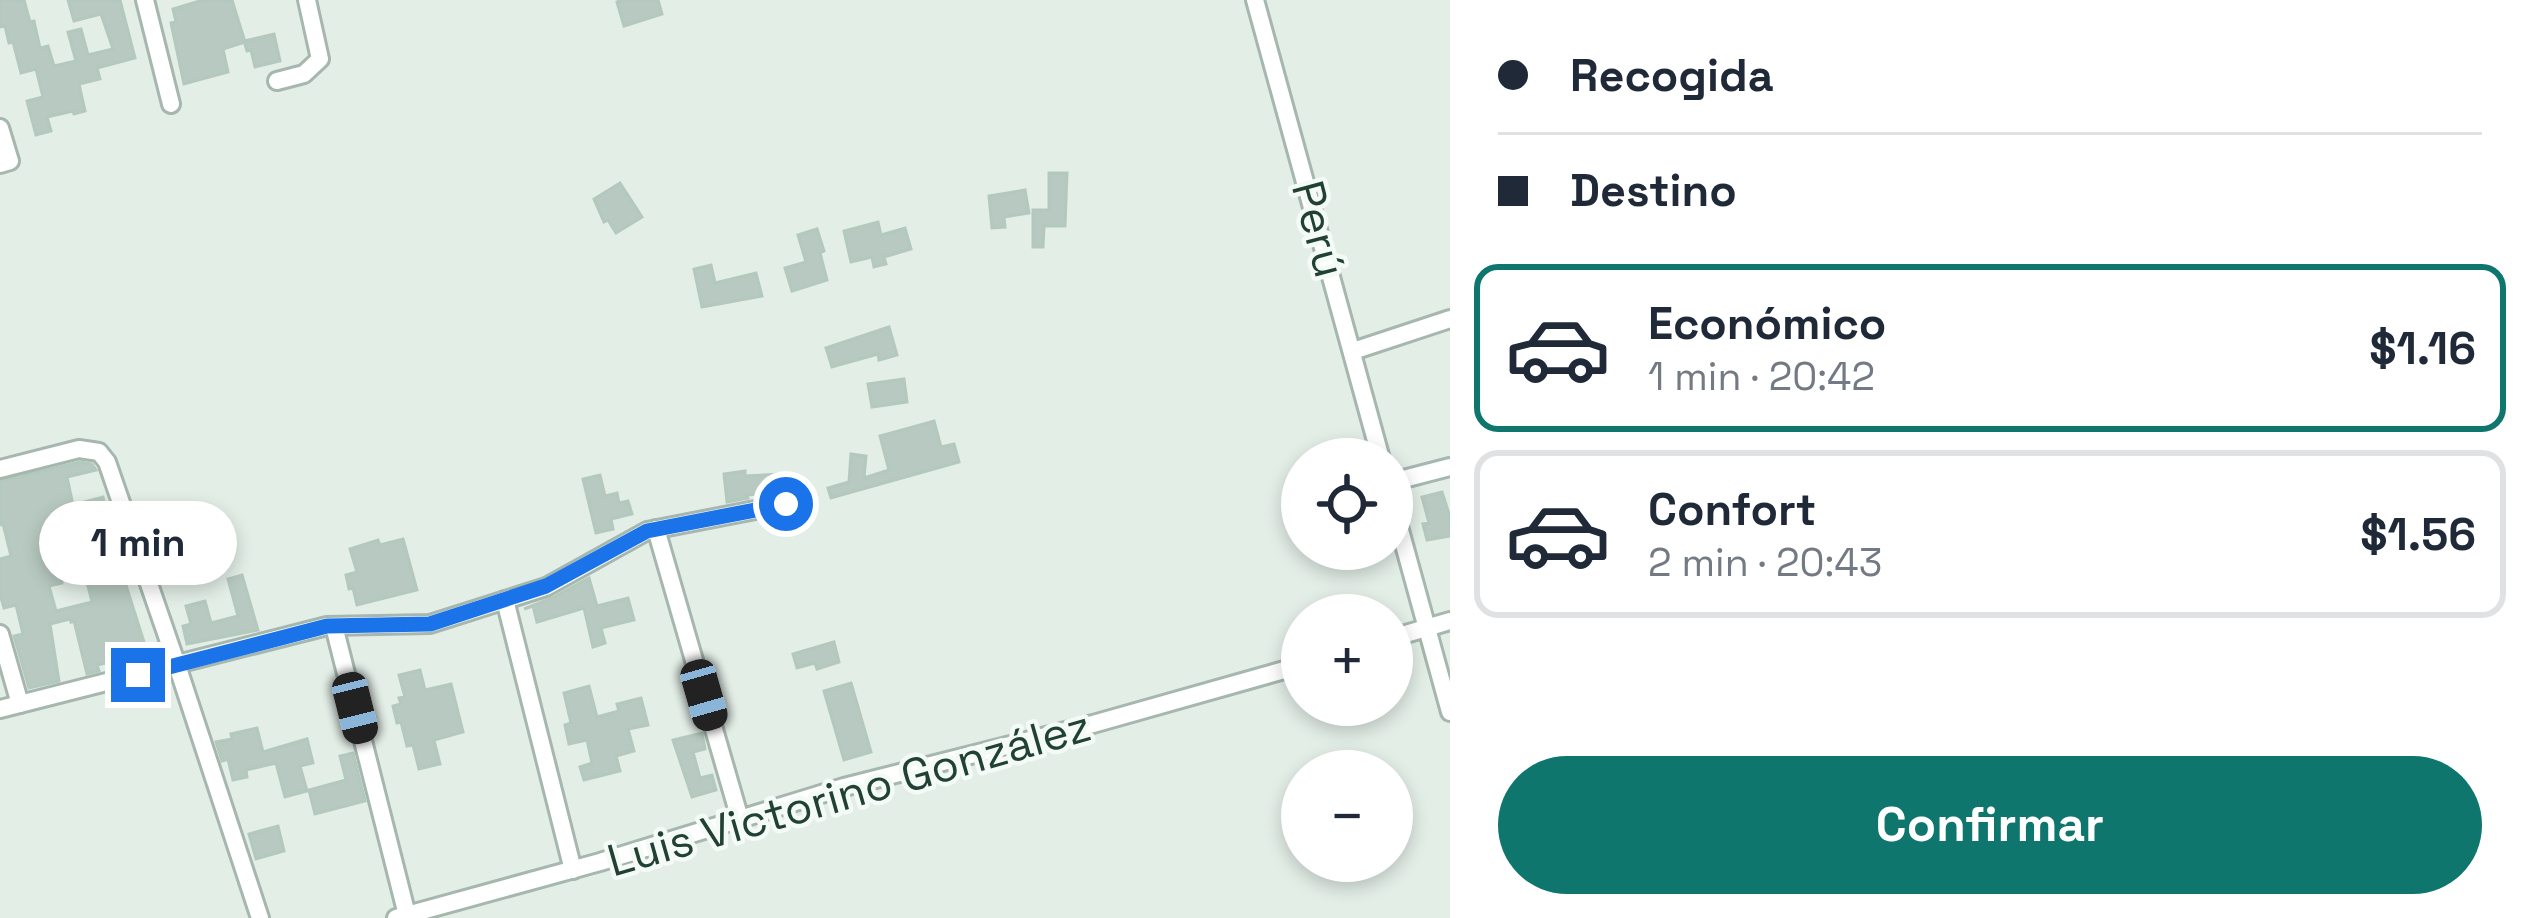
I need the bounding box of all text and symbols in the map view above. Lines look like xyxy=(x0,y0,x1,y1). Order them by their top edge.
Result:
text: Recogida xyxy=(1570,47,1774,104)
text: Destino xyxy=(1570,162,1737,219)
street label: Perú xyxy=(1279,175,1359,283)
icon: car xyxy=(1504,294,1612,402)
text: Económico xyxy=(1648,295,1886,352)
text: $1.16 xyxy=(2369,320,2476,377)
text: 1 min · 20:42 xyxy=(1648,352,1875,401)
map controls xyxy=(1281,438,1413,882)
button: locate xyxy=(1281,438,1413,570)
route start xyxy=(759,477,813,531)
icon: car xyxy=(1504,480,1612,588)
text: Confort xyxy=(1648,481,1816,538)
callout: 1 min xyxy=(39,501,237,585)
text: $1.56 xyxy=(2360,506,2476,563)
text: 1 min xyxy=(90,518,186,567)
text: 2 min · 20:43 xyxy=(1648,538,1882,587)
button: + xyxy=(1281,594,1413,726)
route end xyxy=(111,648,165,702)
car xyxy=(677,655,731,735)
car xyxy=(329,669,381,747)
street label: Luis Victorino González xyxy=(601,697,1097,889)
button: − xyxy=(1281,750,1413,882)
button: Confirmar xyxy=(1498,756,2482,894)

